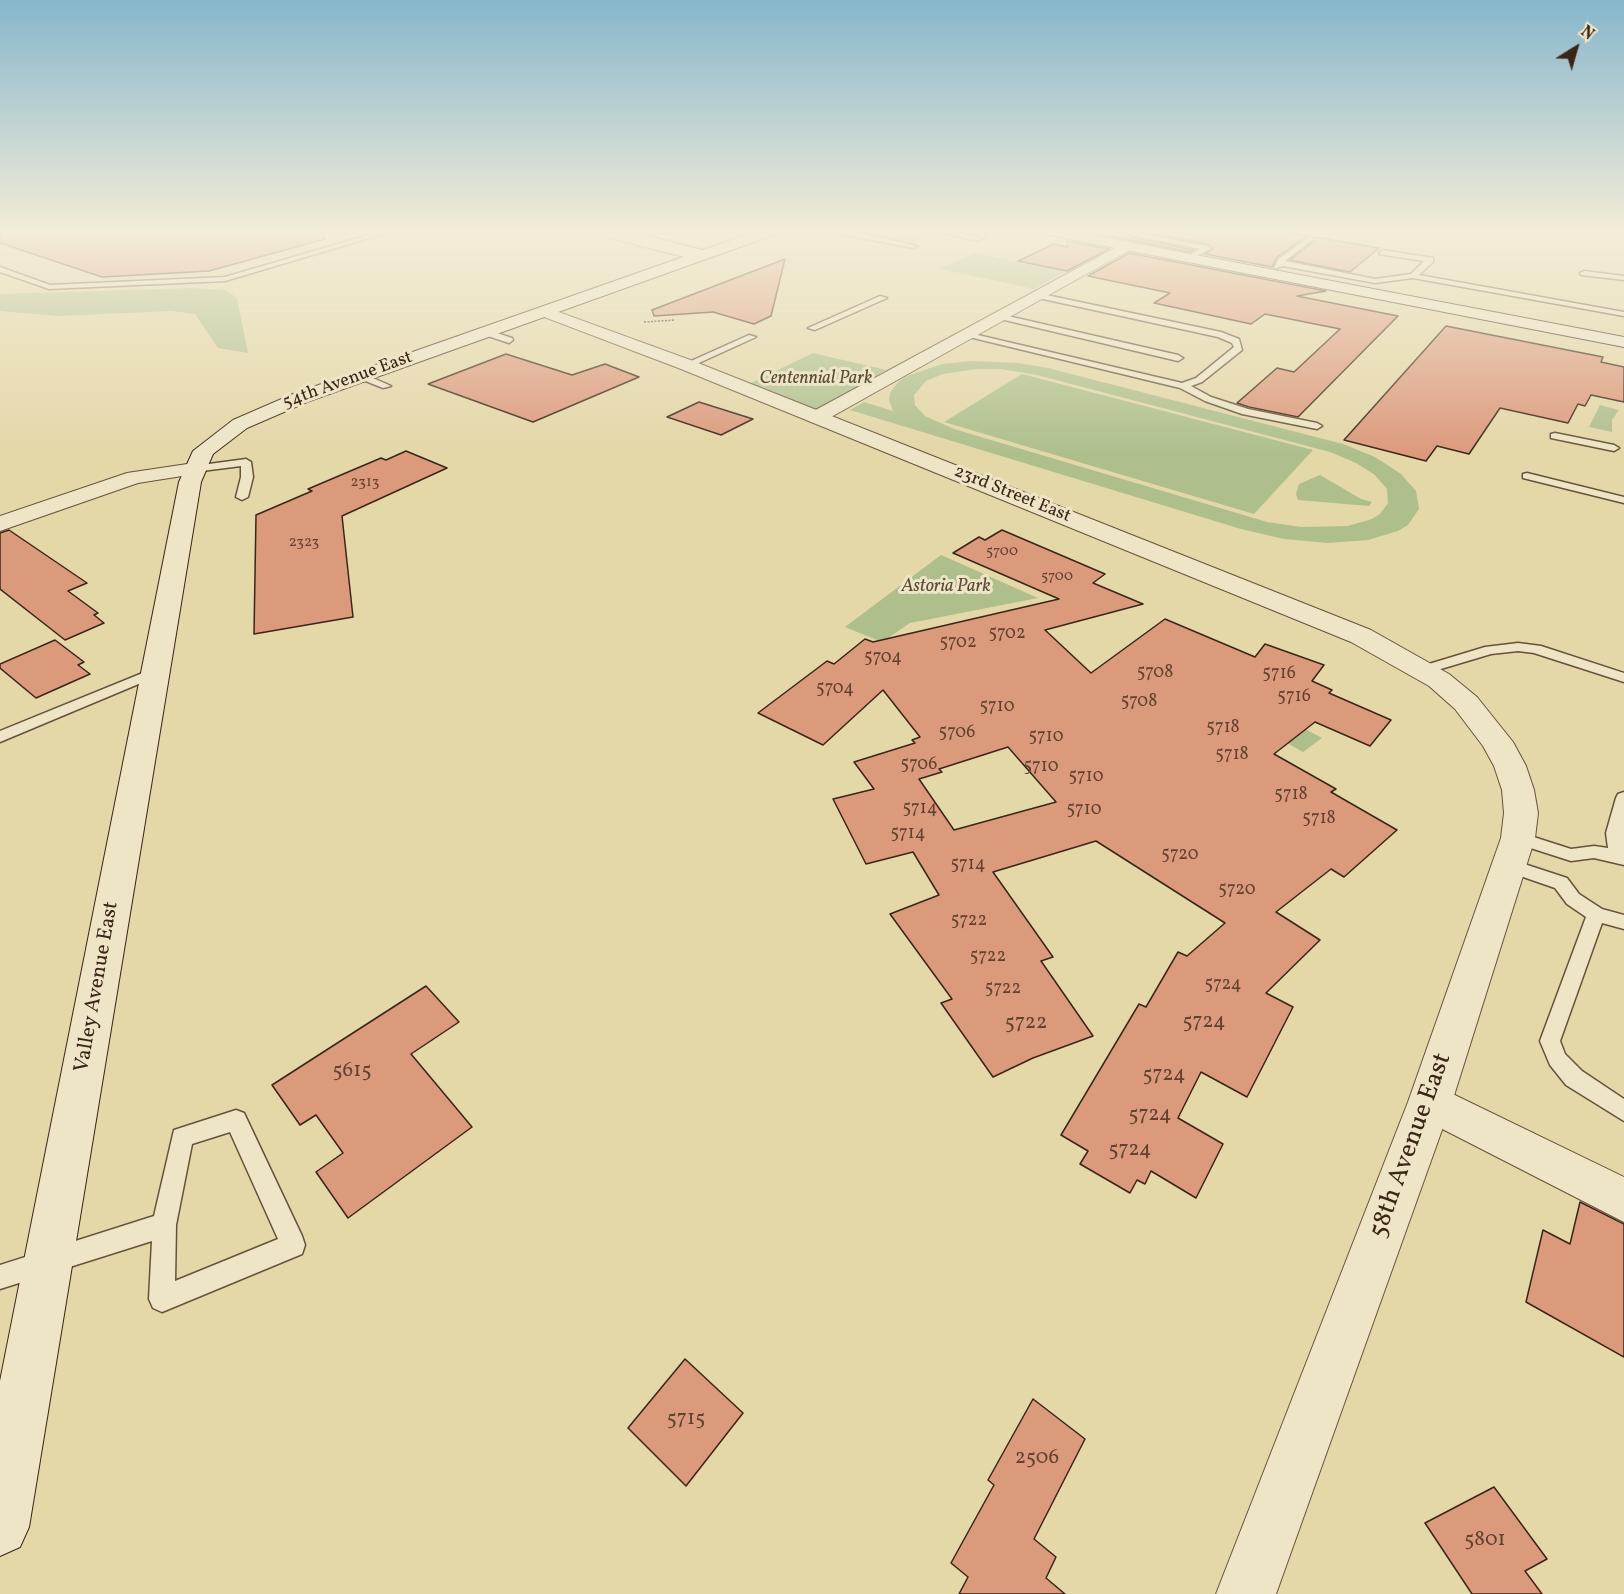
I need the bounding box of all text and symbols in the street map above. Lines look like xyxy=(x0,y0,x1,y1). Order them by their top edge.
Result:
north arrow xyxy=(1546,18,1606,78)
text: N xyxy=(1576,21,1598,46)
street label: 54th Avenue East xyxy=(280,348,416,414)
park label: Centennial Park xyxy=(760,369,872,391)
street label: 23rd Street East xyxy=(950,462,1074,528)
house number: 2313 xyxy=(351,474,379,492)
house number: 2323 xyxy=(289,534,319,552)
house number: 5700 xyxy=(986,543,1018,561)
house number: 5700 xyxy=(1041,568,1073,586)
park label: Astoria Park xyxy=(901,577,991,599)
house number: 5702 xyxy=(988,624,1026,646)
house number: 5702 xyxy=(939,633,977,655)
house number: 5704 xyxy=(864,648,902,670)
house number: 5708 xyxy=(1137,663,1173,685)
house number: 5716 xyxy=(1262,664,1296,686)
house number: 5704 xyxy=(816,679,854,701)
house number: 5716 xyxy=(1277,687,1311,709)
house number: 5708 xyxy=(1121,692,1157,714)
house number: 5710 xyxy=(979,697,1015,719)
house number: 5718 xyxy=(1206,718,1240,740)
house number: 5706 xyxy=(939,723,975,745)
house number: 5710 xyxy=(1028,727,1064,749)
house number: 5718 xyxy=(1215,745,1249,767)
house number: 5706 xyxy=(901,755,937,777)
house number: 5710 xyxy=(1023,757,1059,779)
house number: 5710 xyxy=(1068,767,1104,789)
house number: 5718 xyxy=(1274,785,1308,807)
house number: 5714 xyxy=(902,799,938,821)
house number: 5710 xyxy=(1066,800,1102,822)
house number: 5718 xyxy=(1302,809,1336,831)
house number: 5714 xyxy=(890,824,926,846)
house number: 5720 xyxy=(1161,845,1199,867)
house number: 5714 xyxy=(950,855,986,877)
house number: 5720 xyxy=(1218,880,1256,902)
street label: Valley Avenue East xyxy=(71,900,125,1074)
house number: 5722 xyxy=(951,911,987,933)
house number: 5722 xyxy=(970,947,1006,969)
house number: 5724 xyxy=(1205,975,1241,997)
house number: 5722 xyxy=(985,979,1021,1001)
house number: 5724 xyxy=(1182,1010,1226,1036)
house number: 5722 xyxy=(1005,1011,1047,1037)
street label: 58th Avenue East xyxy=(1364,1049,1460,1243)
house number: 5615 xyxy=(333,1059,371,1085)
house number: 5724 xyxy=(1142,1063,1186,1089)
house number: 5724 xyxy=(1128,1103,1172,1129)
house number: 5724 xyxy=(1108,1138,1152,1164)
house number: 5715 xyxy=(667,1407,705,1433)
house number: 2506 xyxy=(1015,1446,1059,1472)
house number: 5801 xyxy=(1464,1528,1506,1554)

